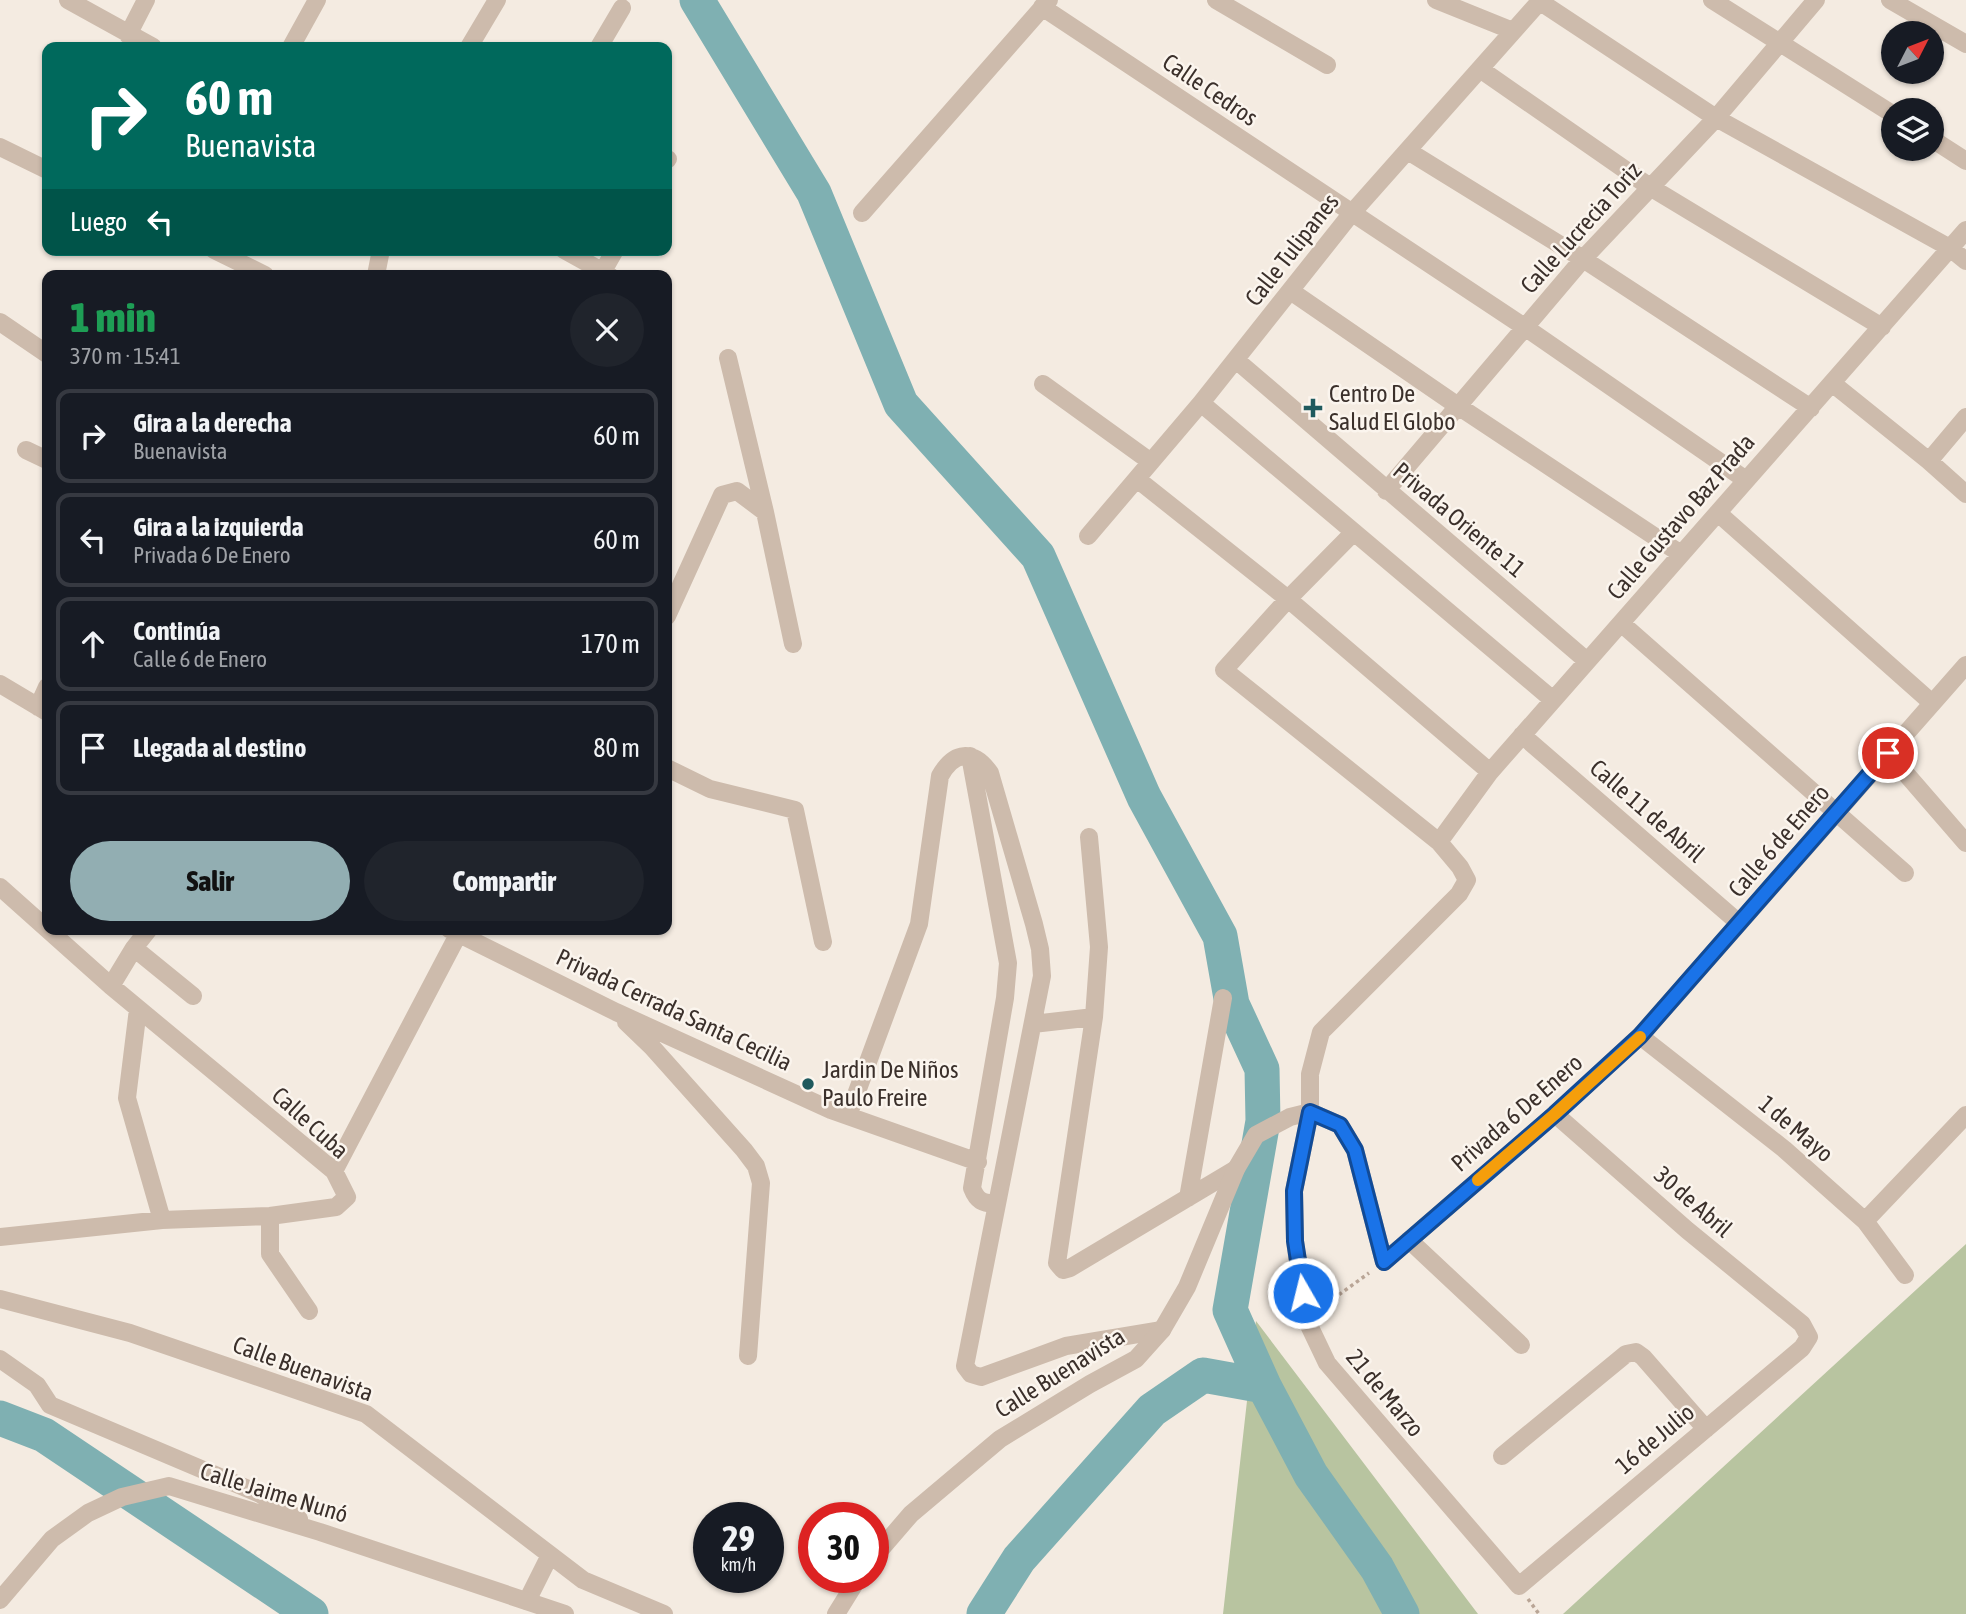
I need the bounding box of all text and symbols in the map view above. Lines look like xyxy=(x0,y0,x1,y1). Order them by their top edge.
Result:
north arrow xyxy=(1881,21,1944,84)
map controls xyxy=(1881,21,1944,161)
street label: Calle Cedros xyxy=(1158,48,1263,131)
text: 60 m xyxy=(185,69,273,125)
icon: right xyxy=(70,70,161,161)
button: layers xyxy=(1881,98,1944,161)
text: Buenavista xyxy=(185,127,317,164)
street label: Calle Lucrecia Toriz xyxy=(1515,156,1647,299)
street label: Calle Tulipanes xyxy=(1239,188,1344,311)
icon: left xyxy=(141,203,179,241)
text: Luego xyxy=(70,207,127,237)
text: 1 min xyxy=(70,293,156,341)
button: close xyxy=(570,293,644,367)
text: 370 m · 15:41 xyxy=(70,343,181,369)
place label: Centro De Salud El Globo xyxy=(1329,380,1456,435)
marker: Centro De Salud El Globo xyxy=(1303,398,1323,418)
text: Gira a la derecha xyxy=(133,408,292,438)
icon: right xyxy=(74,417,112,455)
text: 60 m xyxy=(593,421,640,451)
street label: Calle Gustavo Baz Prada xyxy=(1601,428,1760,605)
text: Buenavista xyxy=(133,438,228,464)
street label: Privada Oriente 11 xyxy=(1388,457,1531,583)
text: Gira a la izquierda xyxy=(133,512,304,542)
icon: left xyxy=(74,521,112,559)
text: 60 m xyxy=(593,525,640,555)
text: Privada 6 De Enero xyxy=(133,542,290,568)
text: Continúa xyxy=(133,616,220,646)
icon: ahead xyxy=(74,625,112,663)
text: 170 m xyxy=(581,629,640,659)
text: Calle 6 de Enero xyxy=(133,646,267,672)
pin xyxy=(1858,723,1918,783)
icon: arrive xyxy=(74,729,112,767)
text: Llegada al destino xyxy=(133,733,306,763)
text: 80 m xyxy=(593,733,640,763)
icon: arrive xyxy=(1869,734,1907,772)
street label: Calle 11 de Abril xyxy=(1585,754,1710,868)
street label: Calle 6 de Enero xyxy=(1723,779,1835,902)
button: Salir xyxy=(70,841,350,921)
button: Compartir xyxy=(364,841,644,921)
street label: Privada Cerrada Santa Cecilia xyxy=(552,943,796,1076)
street label: Privada 6 De Enero xyxy=(1446,1049,1588,1177)
place label: Jardin De Niños Paulo Freire xyxy=(822,1056,958,1111)
marker: Jardin De Niños Paulo Freire xyxy=(800,1076,816,1092)
street label: Calle Cuba xyxy=(267,1081,354,1164)
street label: 1 de Mayo xyxy=(1754,1090,1839,1167)
street label: 30 de Abril xyxy=(1649,1161,1738,1243)
position arrow xyxy=(1266,1256,1340,1330)
street label: Calle Buenavista xyxy=(990,1322,1129,1423)
street label: Calle Buenavista xyxy=(229,1331,377,1406)
street label: 21 de Marzo xyxy=(1341,1344,1430,1442)
street label: 16 de Julio xyxy=(1610,1398,1699,1479)
street label: Calle Jaime Nunó xyxy=(197,1457,351,1528)
speed limit sign: 30 xyxy=(798,1502,889,1593)
text: 29 xyxy=(722,1518,755,1558)
text: km/h xyxy=(721,1554,756,1575)

